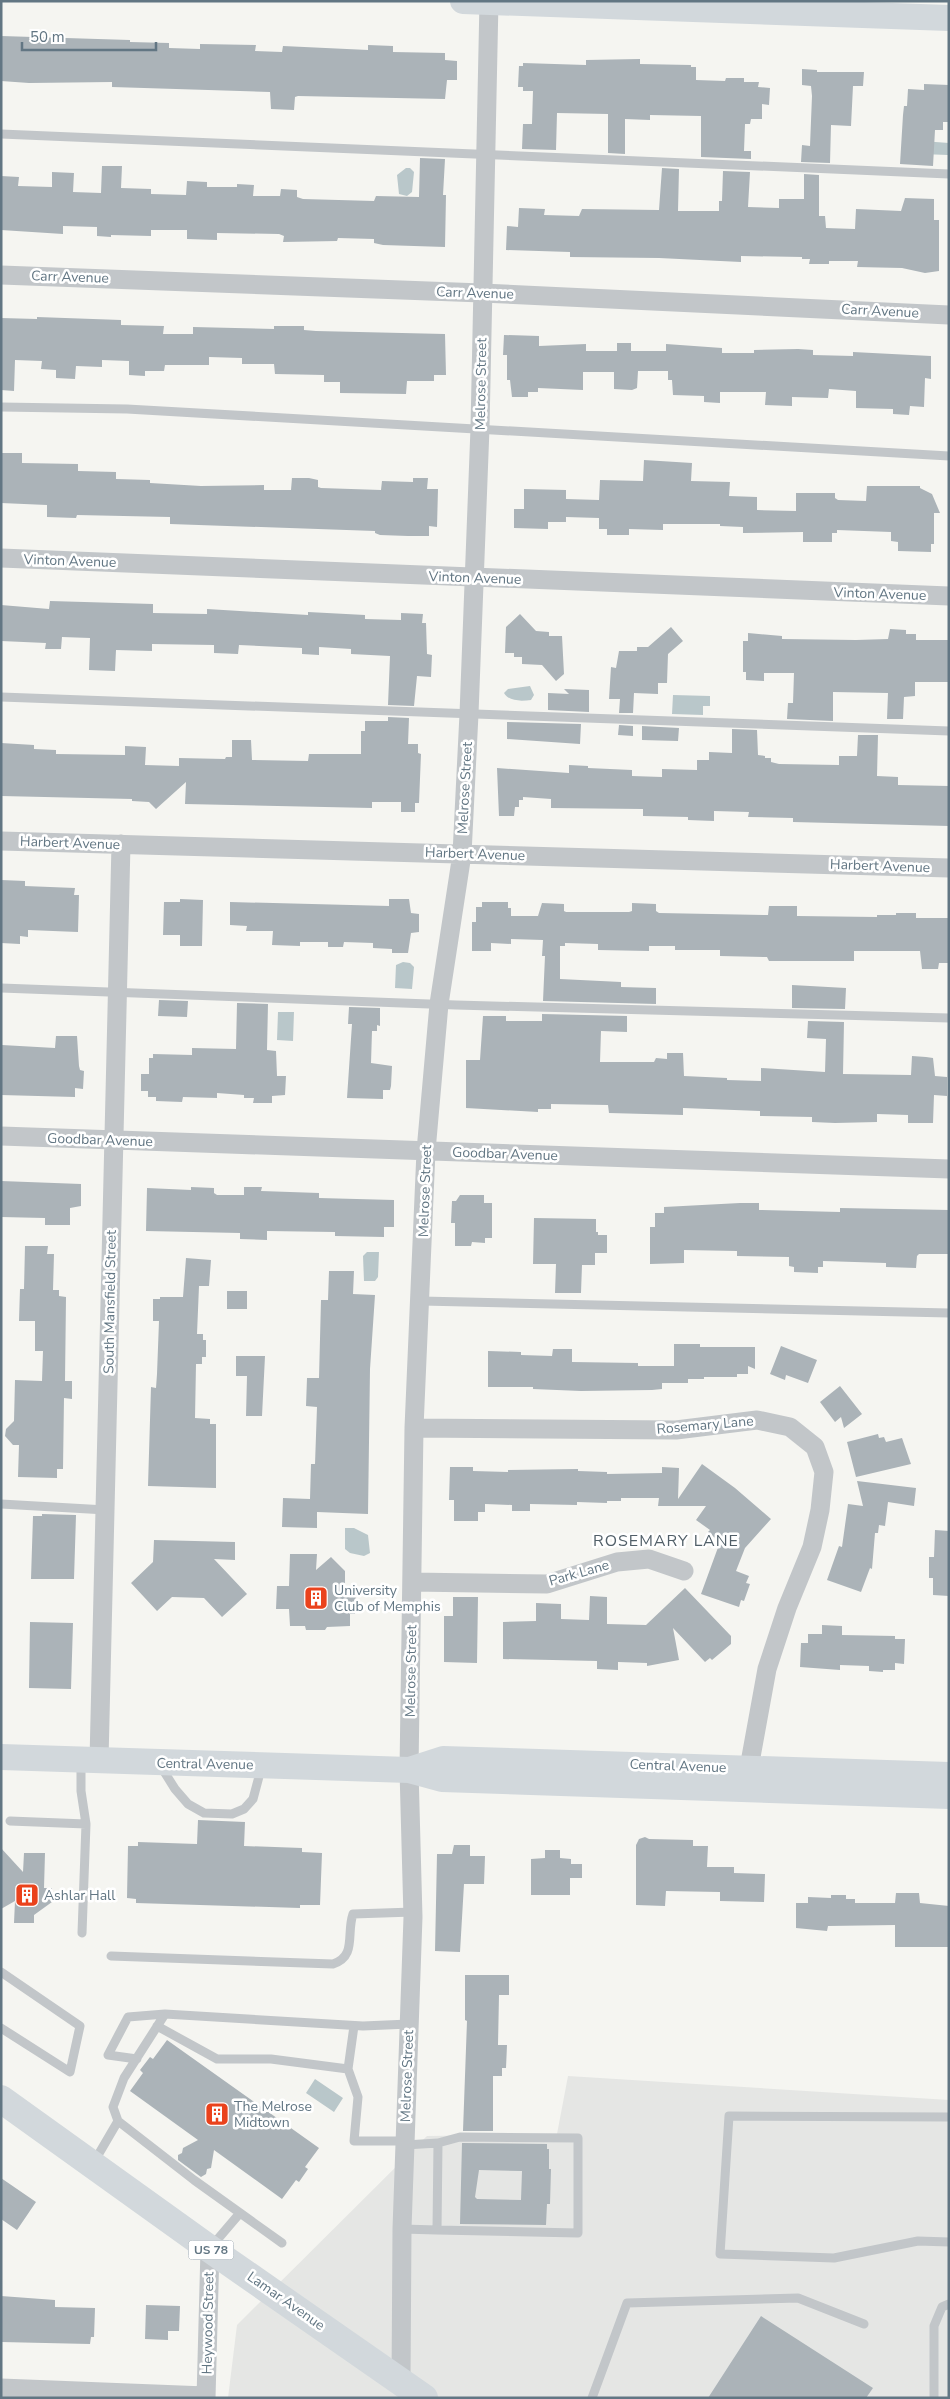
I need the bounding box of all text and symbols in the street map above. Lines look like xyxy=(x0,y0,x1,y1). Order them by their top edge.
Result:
scale bar xyxy=(22,20,156,52)
text: 50 m xyxy=(30,27,65,47)
street label: Carr Avenue xyxy=(31,266,109,288)
street label: Carr Avenue xyxy=(436,282,514,304)
street label: Carr Avenue xyxy=(841,299,919,323)
street label: Melrose Street xyxy=(471,338,491,430)
street label: Vinton Avenue xyxy=(22,550,117,572)
street label: Vinton Avenue xyxy=(427,567,522,589)
street label: Vinton Avenue xyxy=(832,583,927,605)
street label: Melrose Street xyxy=(453,741,477,835)
street label: Harbert Avenue xyxy=(20,832,120,854)
street label: Harbert Avenue xyxy=(425,843,525,865)
street label: Harbert Avenue xyxy=(830,855,930,877)
street label: Goodbar Avenue xyxy=(47,1129,153,1151)
street label: Goodbar Avenue xyxy=(452,1143,558,1165)
street label: Melrose Street xyxy=(414,1144,436,1237)
street label: South Mansfield Street xyxy=(99,1230,121,1374)
street label: Rosemary Lane xyxy=(656,1411,754,1439)
district label: ROSEMARY LANE xyxy=(593,1530,739,1552)
street label: Park Lane xyxy=(547,1555,611,1591)
place label: University Club of Memphis xyxy=(334,1581,441,1616)
building icon: University Club of Memphis xyxy=(303,1585,329,1611)
street label: Melrose Street xyxy=(401,1625,421,1717)
street label: Central Avenue xyxy=(156,1754,254,1774)
street label: Central Avenue xyxy=(629,1755,727,1777)
building icon: Ashlar Hall xyxy=(14,1882,40,1908)
place label: Ashlar Hall xyxy=(44,1886,116,1905)
street label: Melrose Street xyxy=(396,2029,418,2122)
place label: The Melrose Midtown xyxy=(234,2097,312,2132)
building icon: The Melrose Midtown xyxy=(204,2101,230,2127)
road number: US 78 xyxy=(188,2240,234,2260)
street label: Lamar Avenue xyxy=(243,2267,329,2335)
street label: Heywood Street xyxy=(198,2271,218,2374)

